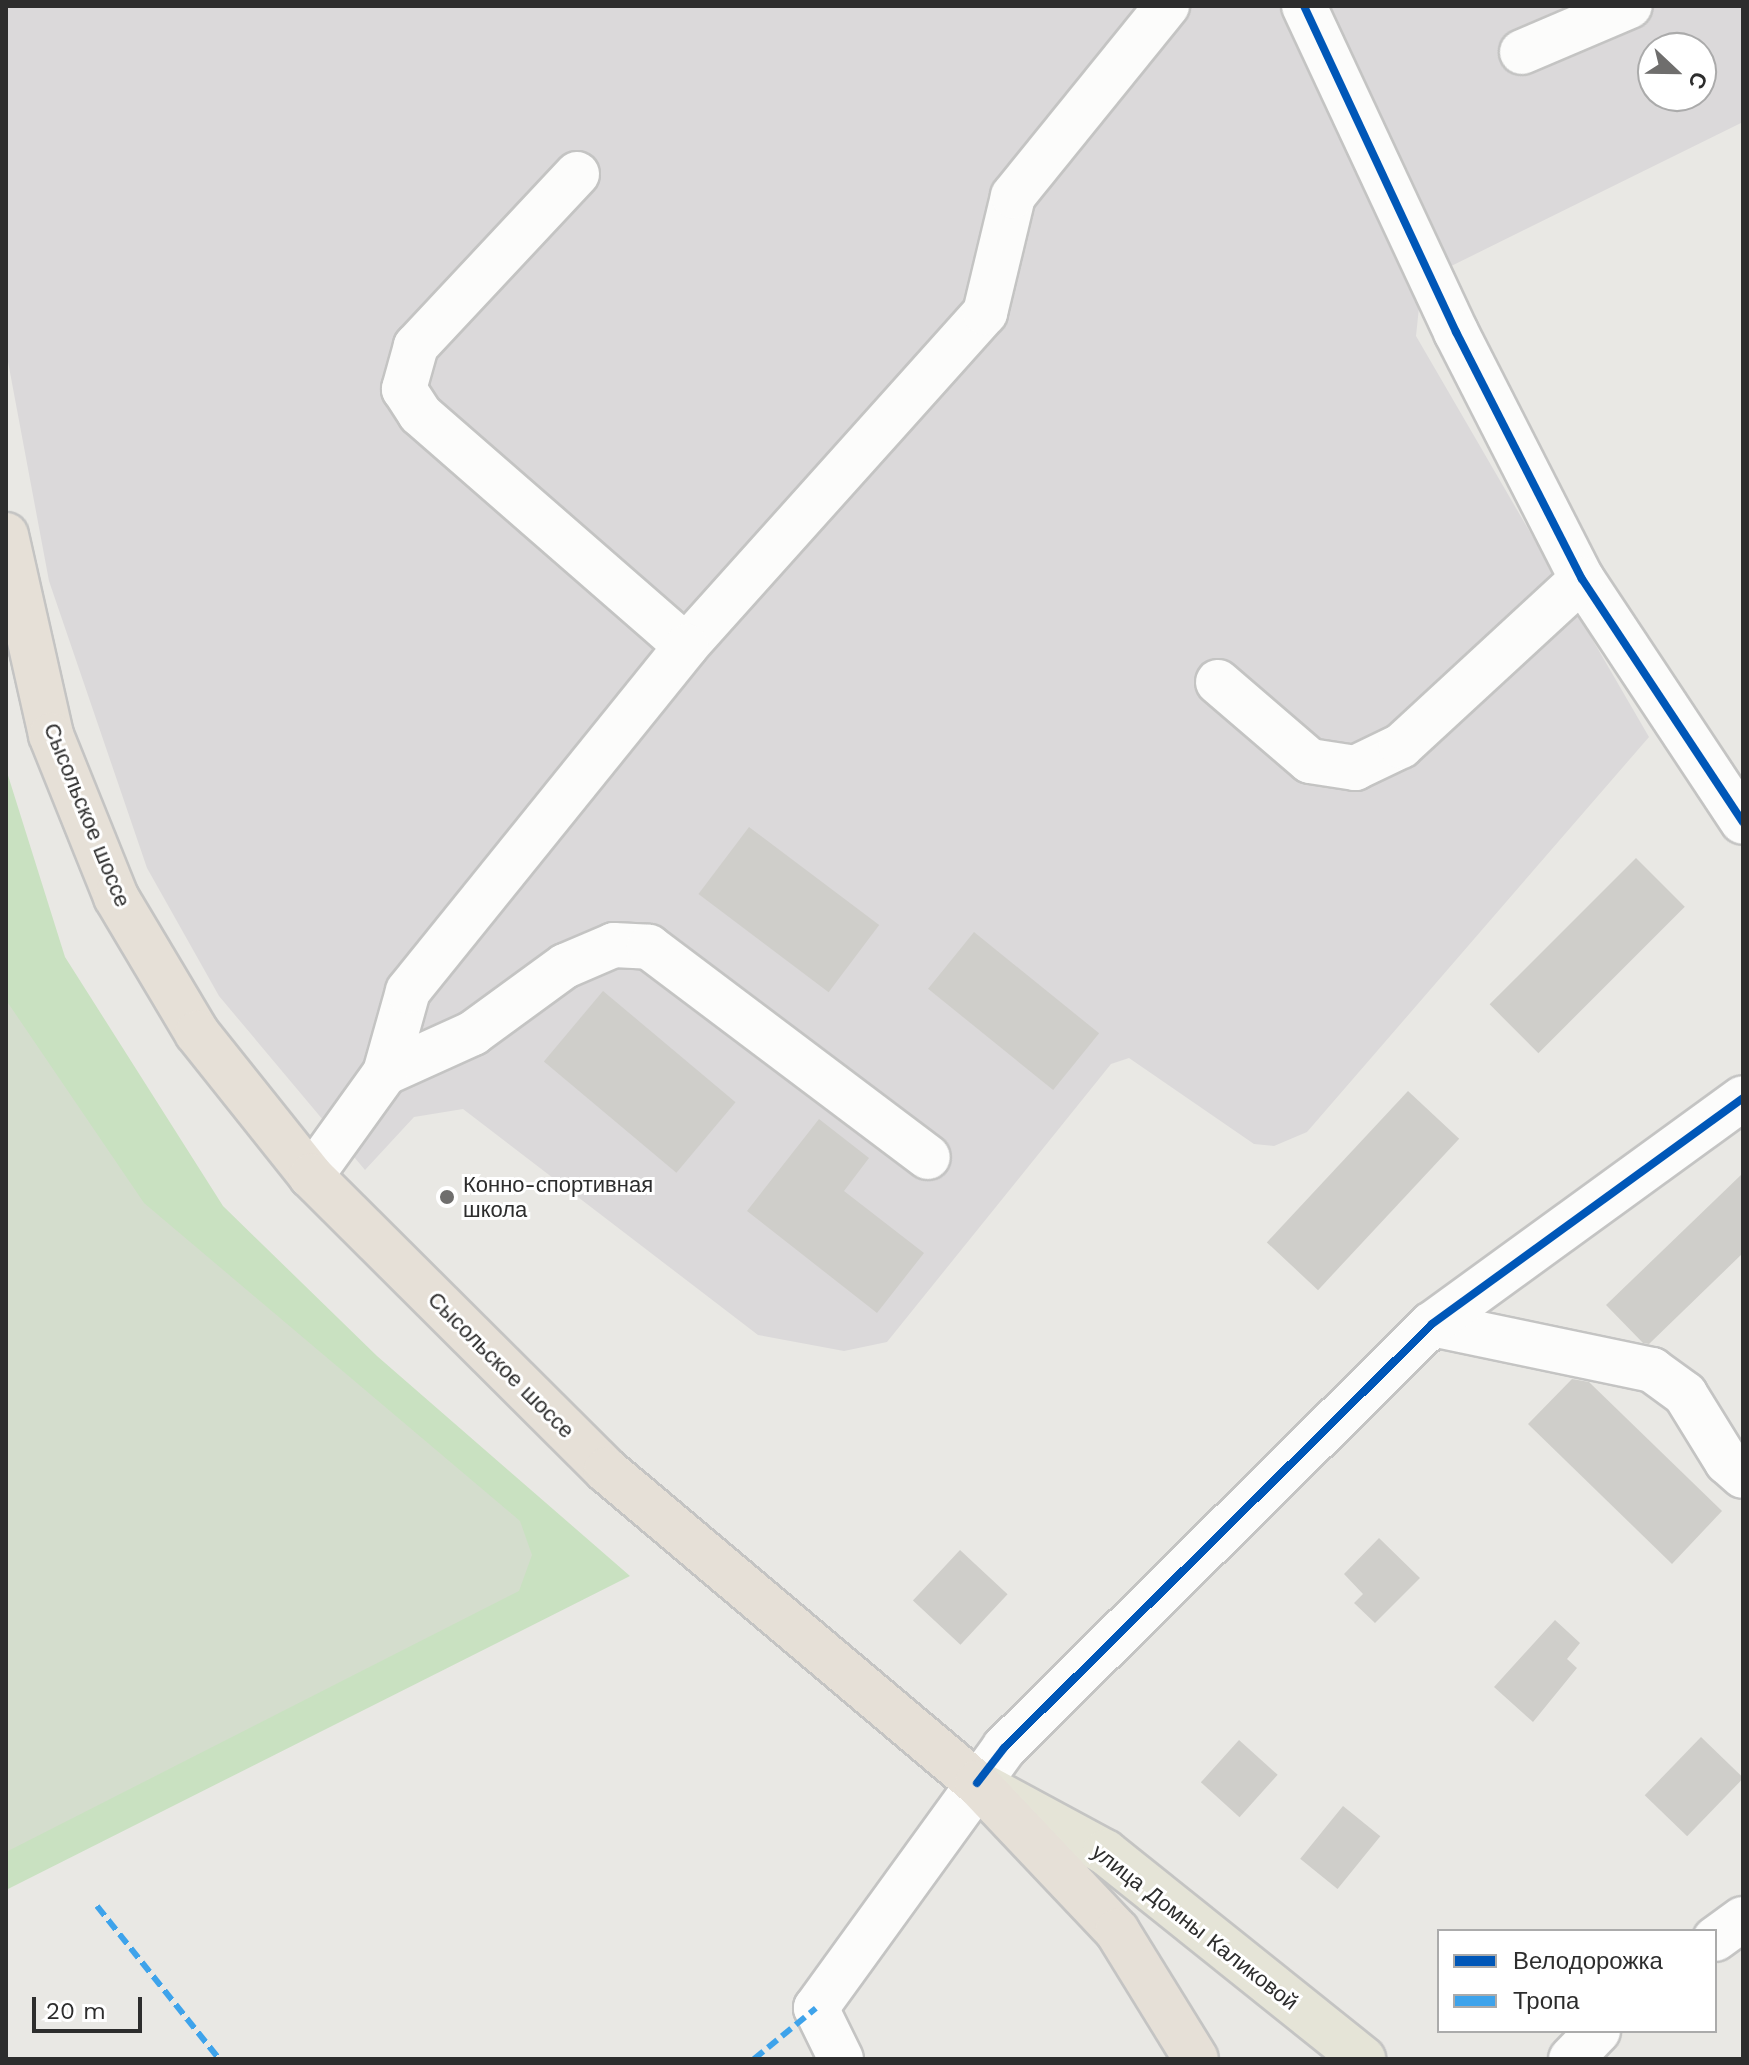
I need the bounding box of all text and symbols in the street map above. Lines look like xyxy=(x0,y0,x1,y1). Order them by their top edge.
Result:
north arrow xyxy=(1637,32,1717,112)
text: С xyxy=(1683,68,1712,92)
street label: Сысольское шоссе xyxy=(38,719,136,911)
place label: Конно-спортивная школа xyxy=(463,1171,653,1222)
marker: Конно-спортивная школа xyxy=(438,1188,456,1206)
street label: Сысольское шоссе xyxy=(422,1286,580,1444)
street label: улица Домны Каликовой xyxy=(1087,1838,1303,2016)
legend xyxy=(1437,1929,1717,2033)
text: Велодорожка xyxy=(1513,1947,1663,1975)
scale bar xyxy=(36,1981,146,2031)
text: Тропа xyxy=(1513,1987,1579,2015)
text: 20 m xyxy=(46,1997,106,2025)

